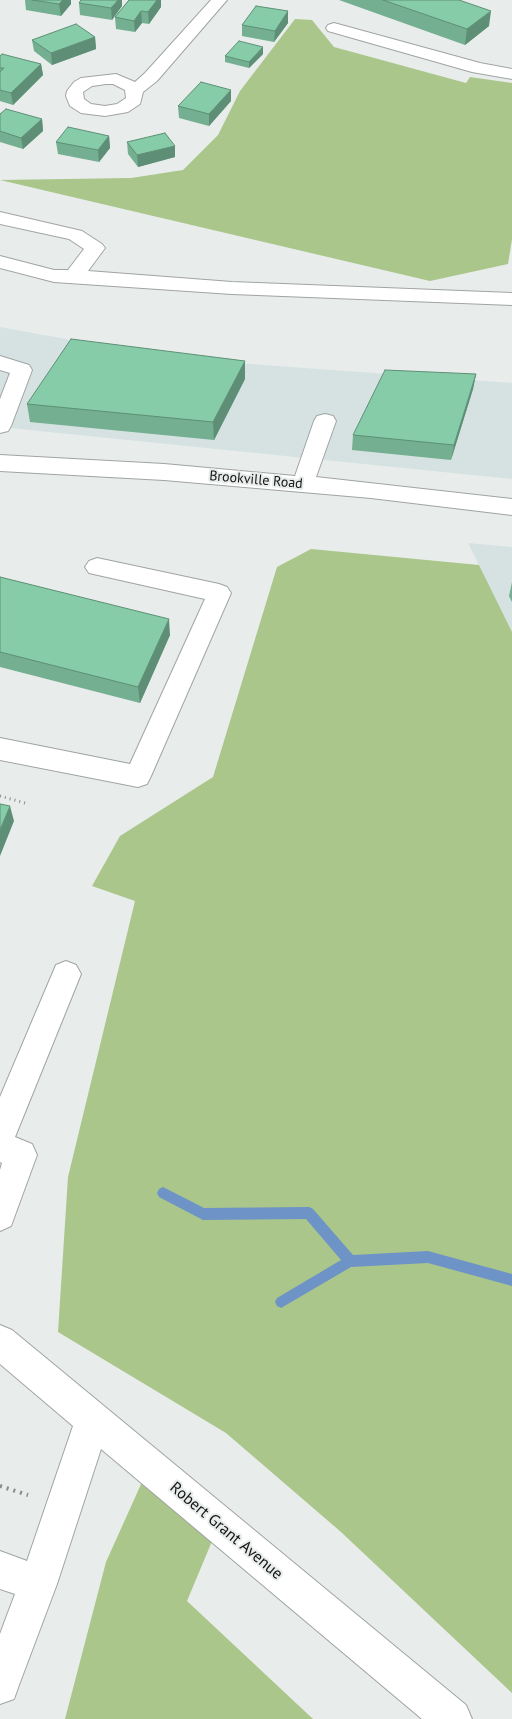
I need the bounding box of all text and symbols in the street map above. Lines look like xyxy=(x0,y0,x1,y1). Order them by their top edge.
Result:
street label: Brookville Road xyxy=(209,468,303,492)
street label: Robert Grant Avenue xyxy=(166,1478,286,1584)

